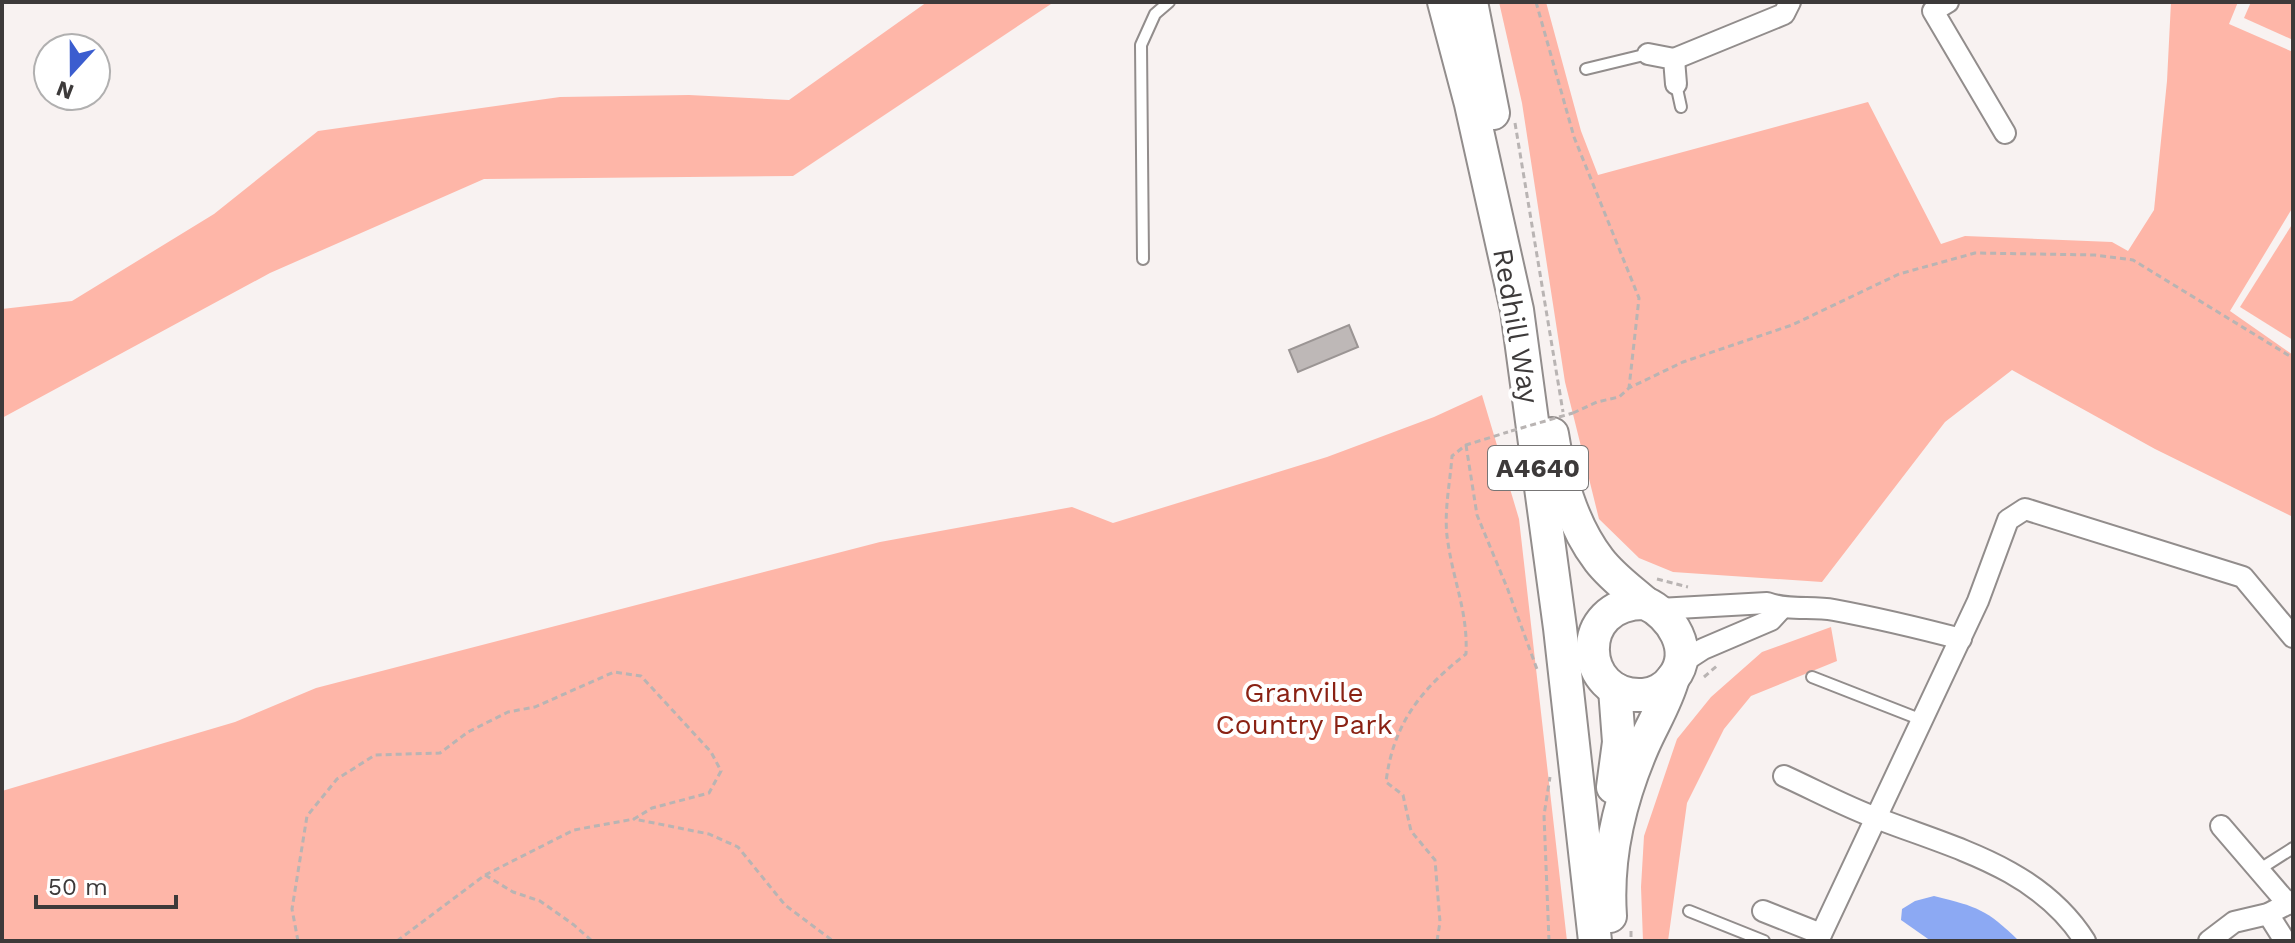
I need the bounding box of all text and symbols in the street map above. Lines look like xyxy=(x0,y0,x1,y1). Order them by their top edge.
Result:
north arrow xyxy=(32,32,112,112)
text: N xyxy=(53,76,77,105)
street label: Redhill Way xyxy=(1486,246,1546,407)
road number: A4640 xyxy=(1488,446,1588,490)
park label: Granville Country Park xyxy=(1215,676,1393,741)
scale bar xyxy=(36,859,176,909)
text: 50 m xyxy=(48,873,108,901)

